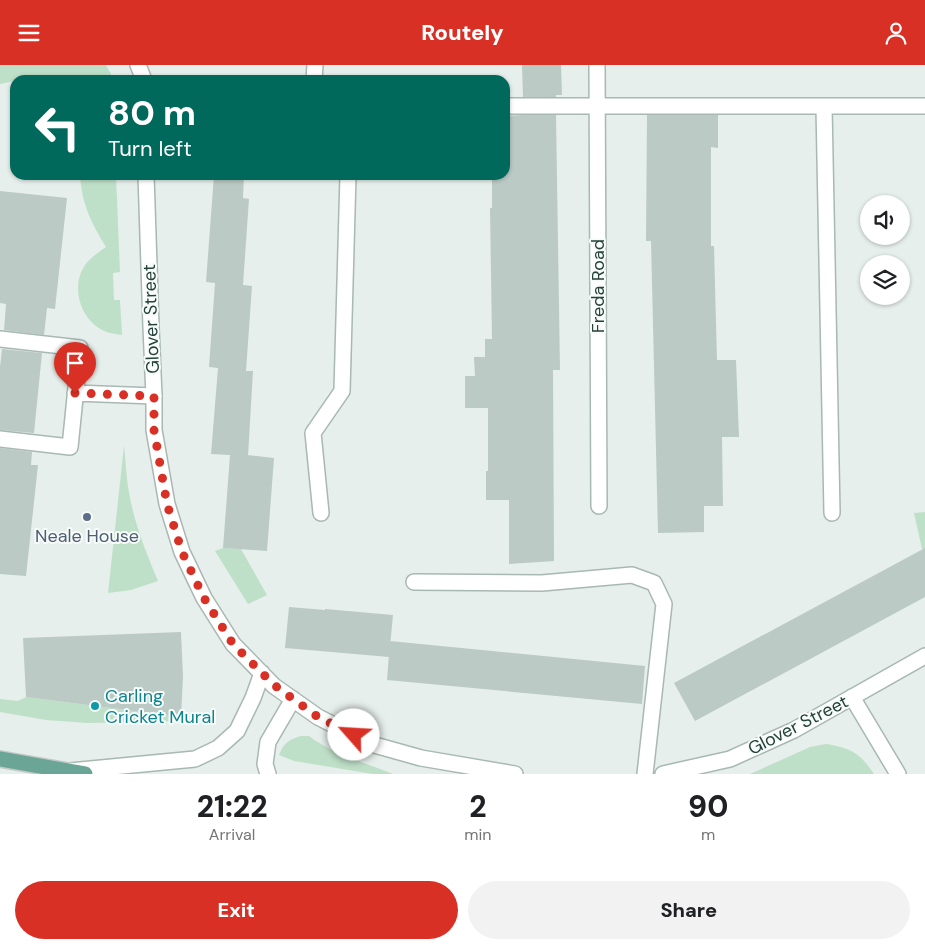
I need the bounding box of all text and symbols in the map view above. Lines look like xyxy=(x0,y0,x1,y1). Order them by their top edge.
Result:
text: Routely xyxy=(421,18,504,47)
icon: menu xyxy=(15,19,43,47)
icon: person xyxy=(882,19,910,47)
text: 80 m xyxy=(108,90,196,136)
icon: left xyxy=(25,95,90,160)
text: Turn left xyxy=(108,134,192,163)
map controls xyxy=(860,195,910,305)
button: sound xyxy=(860,195,910,245)
street label: Freda Road xyxy=(586,239,610,333)
button: layers xyxy=(860,255,910,305)
street label: Glover Street xyxy=(137,264,165,374)
pin xyxy=(54,342,96,393)
icon: arrive xyxy=(61,349,89,377)
marker: Neale House xyxy=(81,511,93,523)
place label: Neale House xyxy=(35,524,139,548)
place label: Carling Cricket Mural xyxy=(105,684,215,729)
street label: Glover Street xyxy=(744,689,852,761)
marker: Carling Cricket Mural xyxy=(89,700,101,712)
position arrow xyxy=(327,708,379,760)
text: 21:22 xyxy=(197,787,268,826)
text: 2 xyxy=(469,787,486,826)
text: 90 xyxy=(688,787,728,826)
text: Arrival xyxy=(209,824,255,845)
text: min xyxy=(464,824,491,845)
text: m xyxy=(701,824,715,845)
button: Exit xyxy=(15,881,458,939)
button: Share xyxy=(468,881,910,939)

